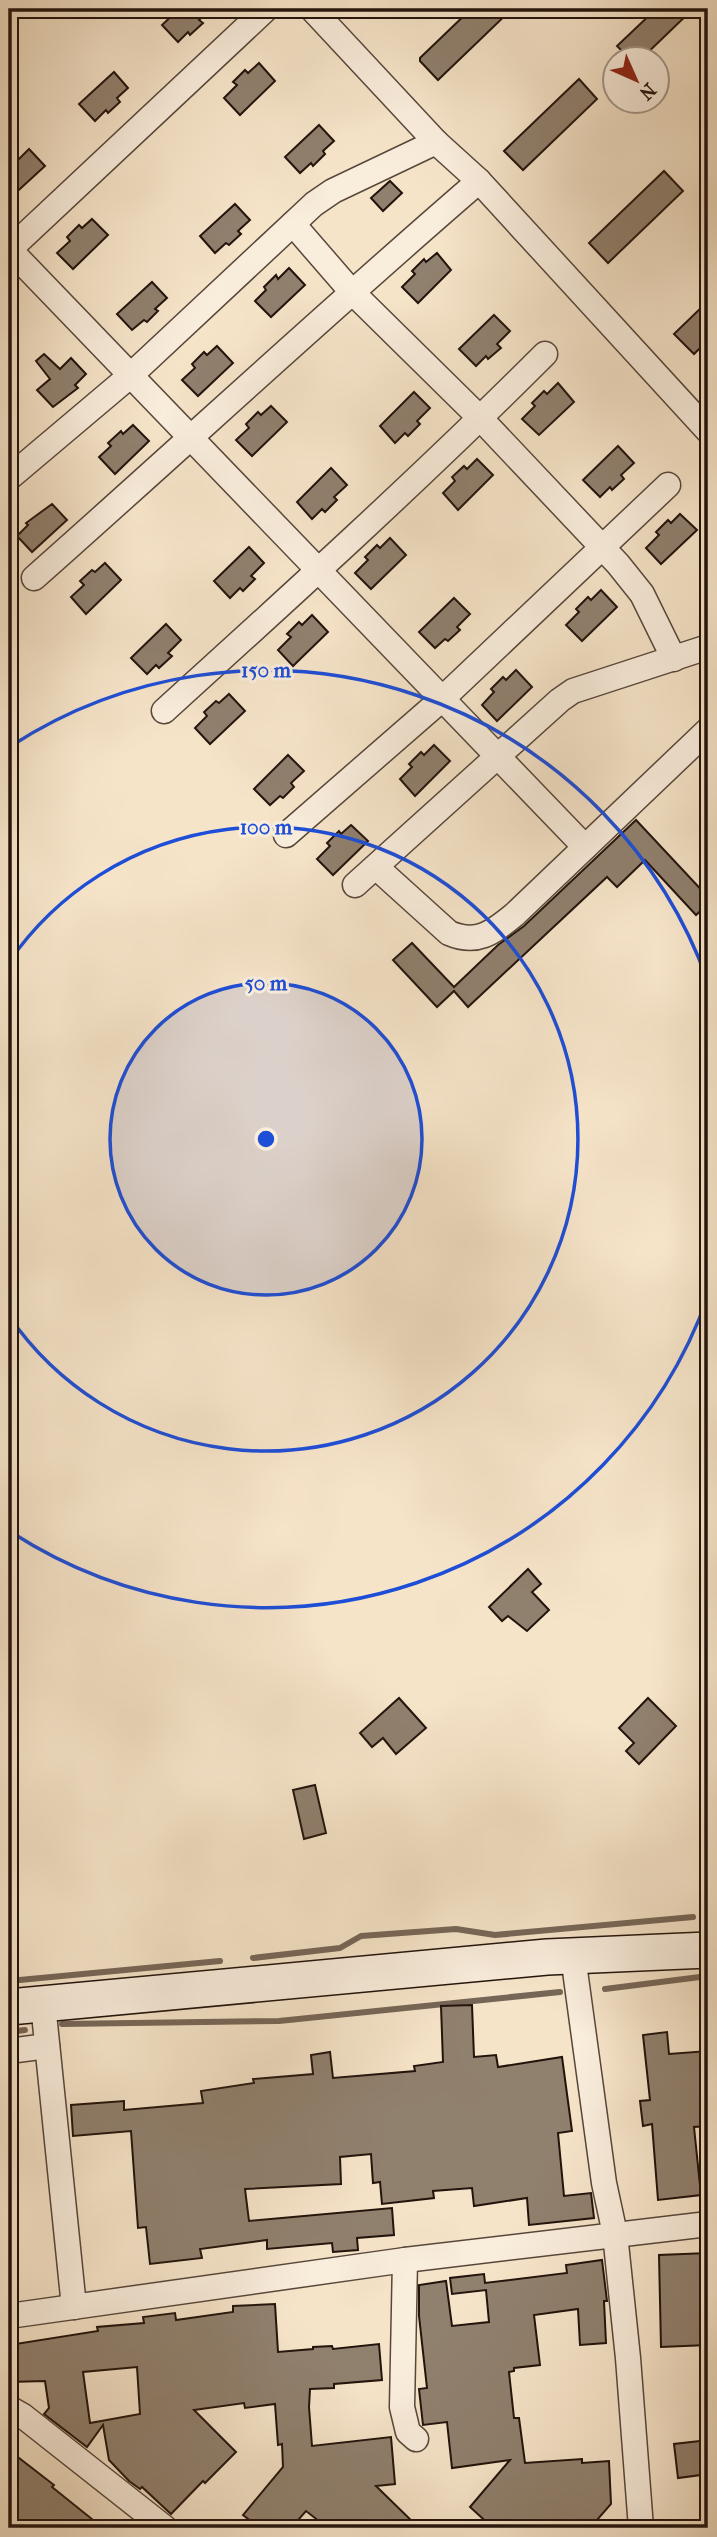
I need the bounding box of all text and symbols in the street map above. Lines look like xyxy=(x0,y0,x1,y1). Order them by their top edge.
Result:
north arrow xyxy=(602,46,672,116)
text: N xyxy=(634,78,660,105)
text: 150 m xyxy=(241,658,292,682)
text: 100 m xyxy=(240,815,293,839)
text: 50 m xyxy=(245,971,288,995)
centre of rings xyxy=(254,1127,278,1151)

